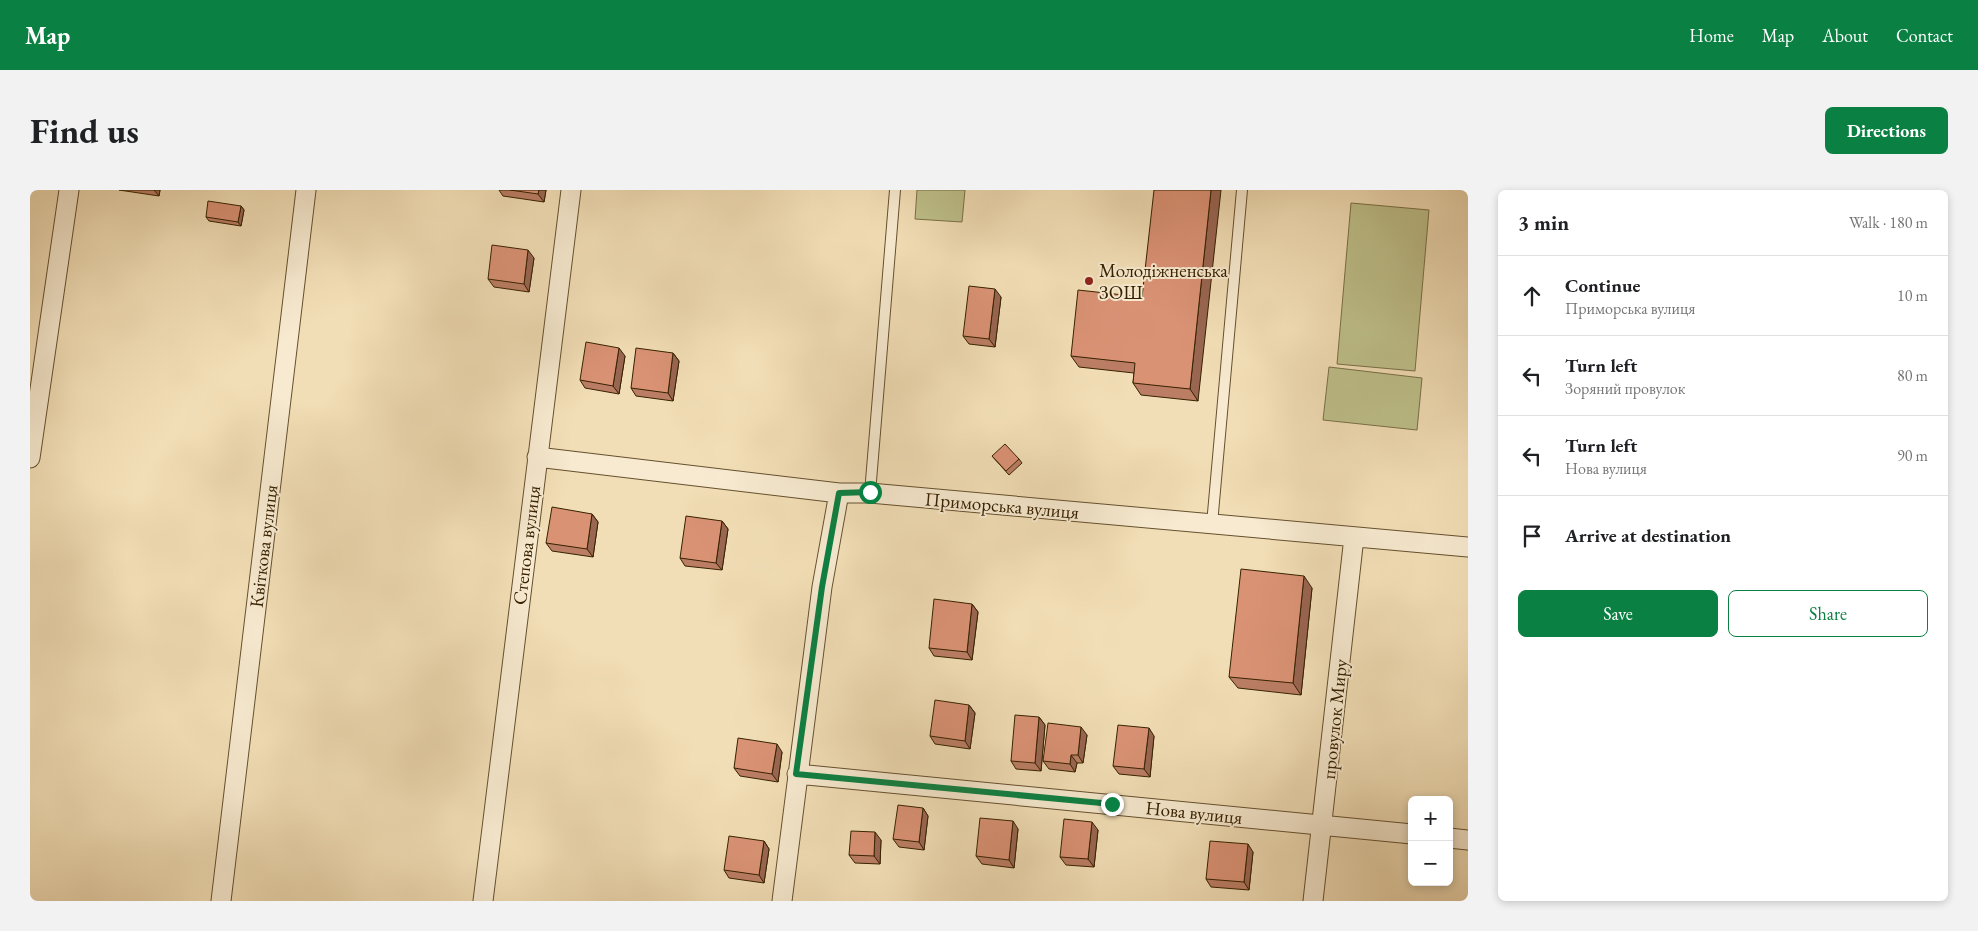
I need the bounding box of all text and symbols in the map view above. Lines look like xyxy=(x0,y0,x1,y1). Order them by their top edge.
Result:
text: Map xyxy=(25,20,70,51)
text: Home xyxy=(1689,24,1734,47)
text: Map xyxy=(1762,24,1794,47)
text: About xyxy=(1822,24,1868,47)
text: Contact xyxy=(1896,24,1953,47)
button: Directions xyxy=(1825,107,1948,154)
text: Find us xyxy=(30,108,139,153)
text: 3 min xyxy=(1518,209,1569,236)
text: Walk · 180 m xyxy=(1849,212,1928,233)
place label: Молодіжненська ЗОШ xyxy=(1099,258,1228,305)
text: Continue xyxy=(1565,273,1640,298)
marker: Молодіжненська ЗОШ xyxy=(1083,275,1095,287)
icon: ahead xyxy=(1518,282,1546,310)
text: 10 m xyxy=(1897,285,1928,306)
text: Приморська вулиця xyxy=(1565,298,1695,319)
text: Turn left xyxy=(1565,353,1637,378)
icon: left xyxy=(1518,362,1546,390)
text: 80 m xyxy=(1897,365,1928,386)
text: Зоряний провулок xyxy=(1565,378,1685,399)
text: Turn left xyxy=(1565,433,1637,458)
icon: left xyxy=(1518,442,1546,470)
text: 90 m xyxy=(1897,445,1928,466)
text: Нова вулиця xyxy=(1565,458,1647,479)
route start xyxy=(859,481,882,504)
street label: Квіткова вулиця xyxy=(244,483,283,609)
street label: Степова вулиця xyxy=(507,483,546,606)
street label: Приморська вулиця xyxy=(924,486,1081,525)
icon: arrive xyxy=(1518,522,1546,550)
text: Arrive at destination xyxy=(1565,523,1731,548)
button: Save xyxy=(1518,590,1718,637)
button: Share xyxy=(1728,590,1928,637)
street label: провулок Миру xyxy=(1316,657,1353,780)
route end xyxy=(1101,793,1124,816)
street label: Нова вулиця xyxy=(1144,795,1244,830)
map controls xyxy=(1408,796,1453,886)
button: + xyxy=(1408,796,1453,841)
button: − xyxy=(1408,841,1453,886)

